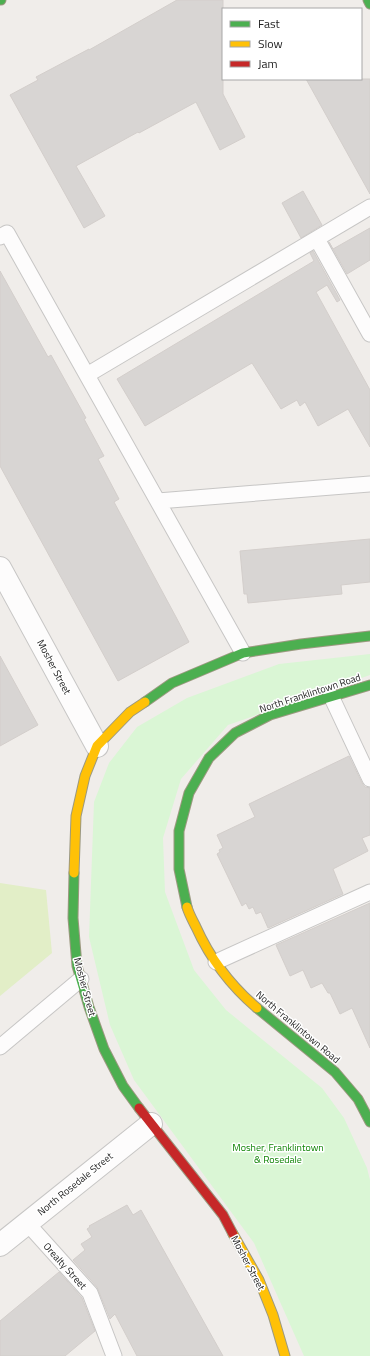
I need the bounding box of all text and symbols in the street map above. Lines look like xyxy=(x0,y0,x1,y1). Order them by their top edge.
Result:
legend xyxy=(222,8,362,80)
text: Fast xyxy=(258,14,281,33)
text: Slow xyxy=(258,34,283,53)
text: Jam xyxy=(258,54,278,73)
street label: Mosher Street xyxy=(33,637,75,698)
street label: North Franklintown Road xyxy=(257,670,363,716)
street label: Mosher Street xyxy=(70,956,100,1018)
street label: North Franklintown Road xyxy=(253,987,343,1067)
park label: Mosher, Franklintown & Rosedale xyxy=(232,1140,324,1167)
street label: North Rosedale Street xyxy=(34,1149,116,1219)
street label: Mosher Street xyxy=(227,1233,269,1294)
street label: Orealty Street xyxy=(40,1239,91,1293)

